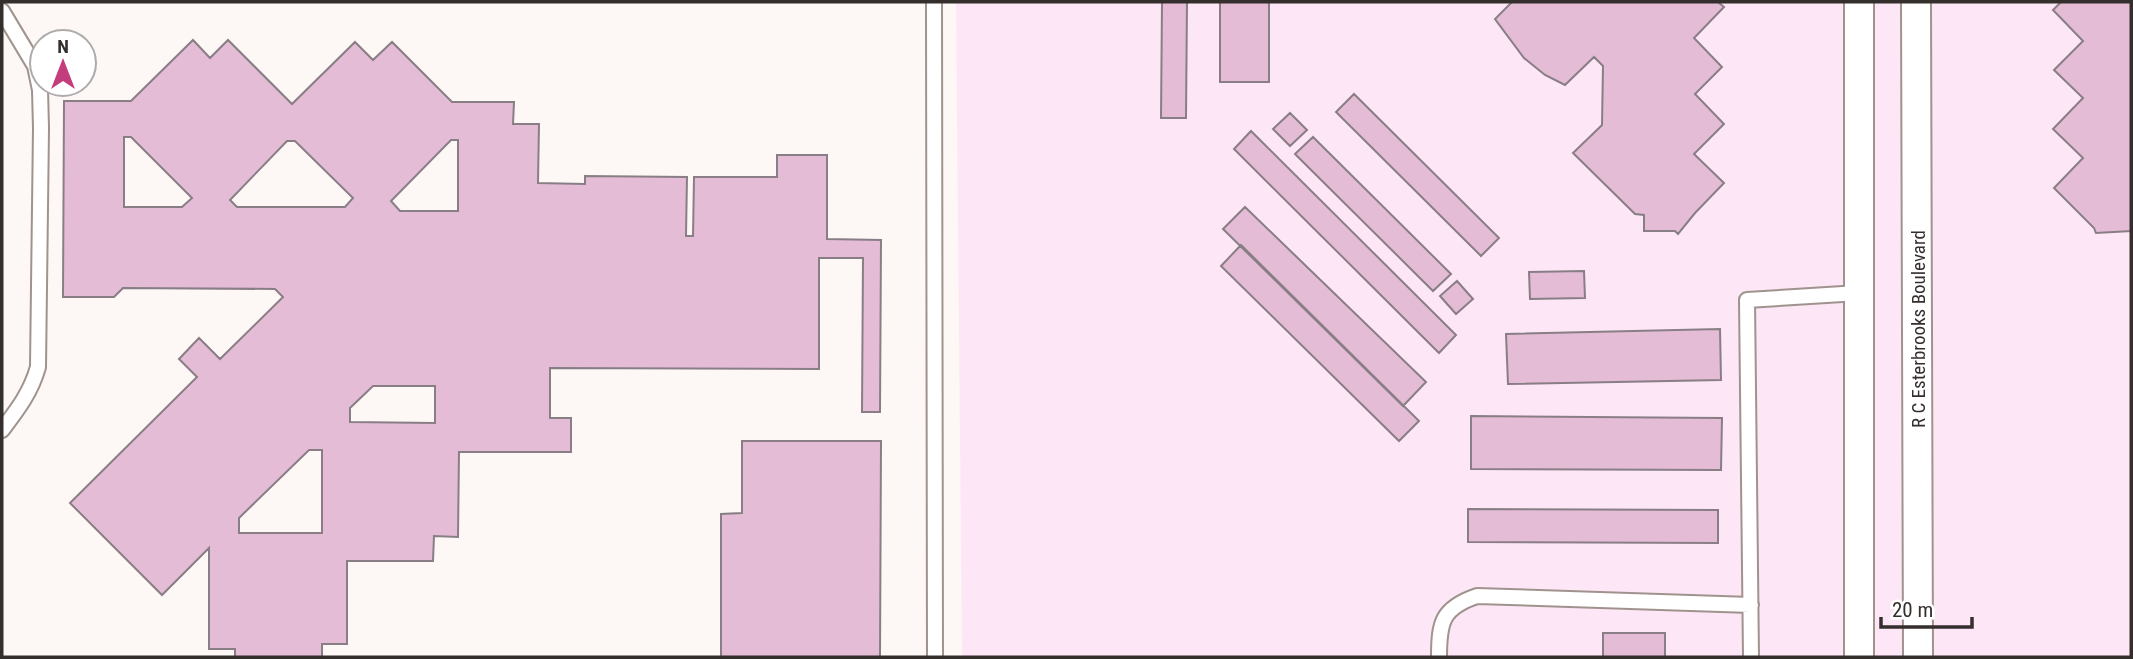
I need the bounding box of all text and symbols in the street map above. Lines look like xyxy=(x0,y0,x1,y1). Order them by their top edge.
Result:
north arrow xyxy=(28,28,98,98)
text: N xyxy=(57,35,69,58)
street label: R C Esterbrooks Boulevard xyxy=(1907,230,1930,428)
scale bar xyxy=(1881,586,1972,630)
text: 20 m xyxy=(1892,598,1933,622)

